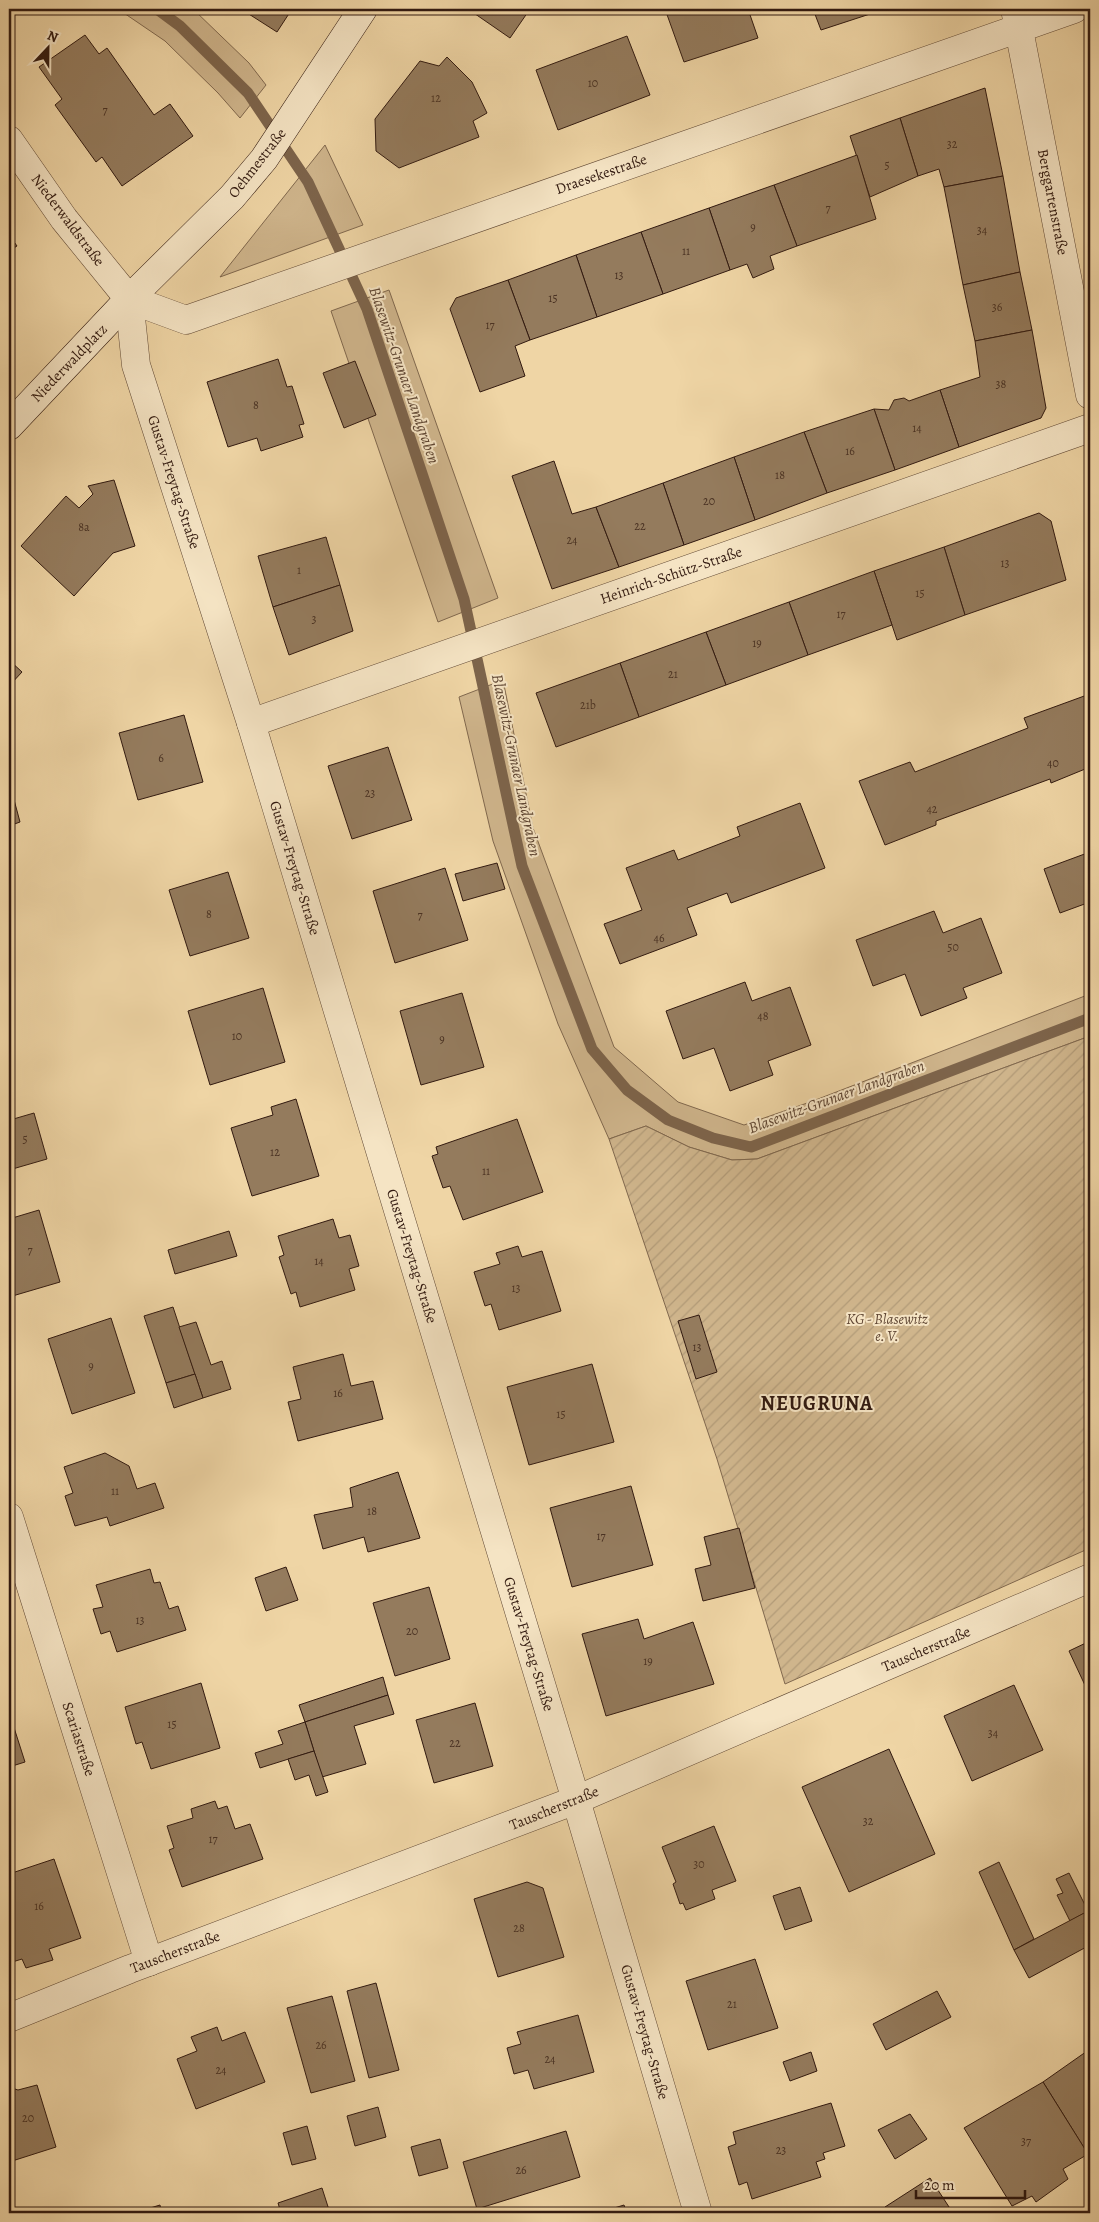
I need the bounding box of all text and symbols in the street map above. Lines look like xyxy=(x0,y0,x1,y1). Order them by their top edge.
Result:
north arrow xyxy=(22,22,72,72)
text: N xyxy=(44,26,61,47)
house number: 10 xyxy=(588,75,598,91)
house number: 12 xyxy=(431,90,441,106)
house number: 7 xyxy=(102,102,108,118)
street label: Oehmestraße xyxy=(223,124,291,202)
house number: 32 xyxy=(947,136,958,152)
street label: Berggartenstraße xyxy=(1033,147,1073,257)
street label: Draesekestraße xyxy=(553,149,650,199)
house number: 5 xyxy=(884,157,890,173)
street label: Niederwaldstraße xyxy=(27,170,109,270)
house number: 7 xyxy=(825,200,831,216)
house number: 9 xyxy=(750,219,756,235)
house number: 34 xyxy=(977,222,988,238)
house number: 11 xyxy=(682,243,690,259)
house number: 13 xyxy=(614,267,624,283)
water label: Blasewitz‐Grunaer Landgraben xyxy=(363,284,445,467)
house number: 15 xyxy=(548,290,558,306)
house number: 36 xyxy=(992,299,1003,315)
house number: 17 xyxy=(485,317,496,333)
street label: Niederwaldplatz xyxy=(26,319,112,407)
house number: 38 xyxy=(996,376,1007,392)
house number: 8 xyxy=(253,397,259,413)
street label: Gustav-Freytag-Straße xyxy=(143,413,205,552)
house number: 14 xyxy=(912,420,922,436)
house number: 16 xyxy=(845,443,855,459)
house number: 18 xyxy=(775,467,785,483)
house number: 20 xyxy=(703,493,715,509)
house number: 22 xyxy=(634,518,646,534)
house number: 8a xyxy=(78,519,90,535)
house number: 24 xyxy=(566,532,578,548)
street label: Heinrich-Schütz-Straße xyxy=(597,541,745,609)
house number: 13 xyxy=(1000,555,1010,571)
house number: 1 xyxy=(297,562,301,578)
house number: 15 xyxy=(915,585,925,601)
house number: 17 xyxy=(836,606,847,622)
house number: 3 xyxy=(312,611,317,627)
house number: 19 xyxy=(752,635,762,651)
house number: 21 xyxy=(668,666,678,682)
water label: Blasewitz‐Grunaer Landgraben xyxy=(486,672,546,858)
house number: 21b xyxy=(580,697,596,713)
house number: 6 xyxy=(158,750,164,766)
house number: 40 xyxy=(1047,755,1059,771)
house number: 23 xyxy=(365,785,375,801)
street label: Gustav-Freytag-Straße xyxy=(265,798,325,938)
house number: 42 xyxy=(926,801,938,817)
house number: 8 xyxy=(206,906,212,922)
house number: 7 xyxy=(417,907,423,923)
house number: 46 xyxy=(654,930,665,946)
house number: 50 xyxy=(947,939,959,955)
house number: 48 xyxy=(757,1008,769,1024)
house number: 10 xyxy=(232,1028,242,1044)
house number: 9 xyxy=(439,1031,445,1047)
water label: Blasewitz‐Grunaer Landgraben xyxy=(745,1055,928,1139)
house number: 5 xyxy=(22,1131,28,1147)
house number: 12 xyxy=(270,1144,280,1160)
house number: 11 xyxy=(482,1163,490,1179)
street label: Gustav-Freytag-Straße xyxy=(382,1186,442,1326)
house number: 7 xyxy=(27,1242,33,1258)
house number: 14 xyxy=(314,1253,324,1269)
house number: 13 xyxy=(511,1280,521,1296)
park label: KG - Blasewitz e. V. xyxy=(846,1309,928,1346)
house number: 13 xyxy=(692,1339,702,1355)
house number: 9 xyxy=(88,1358,94,1374)
house number: 16 xyxy=(333,1385,343,1401)
district label: NEUGRUNA xyxy=(760,1390,874,1417)
house number: 15 xyxy=(556,1406,566,1422)
house number: 11 xyxy=(111,1483,119,1499)
house number: 18 xyxy=(367,1503,377,1519)
house number: 17 xyxy=(596,1528,607,1544)
street label: Gustav-Freytag-Straße xyxy=(499,1574,559,1714)
house number: 13 xyxy=(135,1612,145,1628)
street label: Tauscherstraße xyxy=(879,1621,974,1677)
house number: 20 xyxy=(406,1623,418,1639)
house number: 19 xyxy=(643,1653,653,1669)
street label: Scariastraße xyxy=(58,1699,100,1779)
house number: 15 xyxy=(167,1716,177,1732)
house number: 34 xyxy=(988,1725,999,1741)
house number: 22 xyxy=(449,1735,461,1751)
street label: Tauscherstraße xyxy=(506,1781,602,1835)
house number: 32 xyxy=(863,1813,874,1829)
house number: 17 xyxy=(208,1831,219,1847)
house number: 30 xyxy=(693,1856,705,1872)
house number: 16 xyxy=(34,1898,44,1914)
house number: 28 xyxy=(513,1920,525,1936)
street label: Tauscherstraße xyxy=(127,1926,223,1978)
street label: Gustav-Freytag-Straße xyxy=(616,1962,674,2102)
house number: 21 xyxy=(727,1996,737,2012)
house number: 26 xyxy=(315,2037,327,2053)
house number: 24 xyxy=(544,2051,556,2067)
house number: 24 xyxy=(215,2062,227,2078)
house number: 20 xyxy=(22,2110,34,2126)
house number: 37 xyxy=(1021,2133,1032,2149)
house number: 23 xyxy=(776,2142,786,2158)
house number: 26 xyxy=(515,2162,527,2178)
scale bar xyxy=(916,2167,1025,2199)
text: 20 m xyxy=(924,2175,955,2195)

